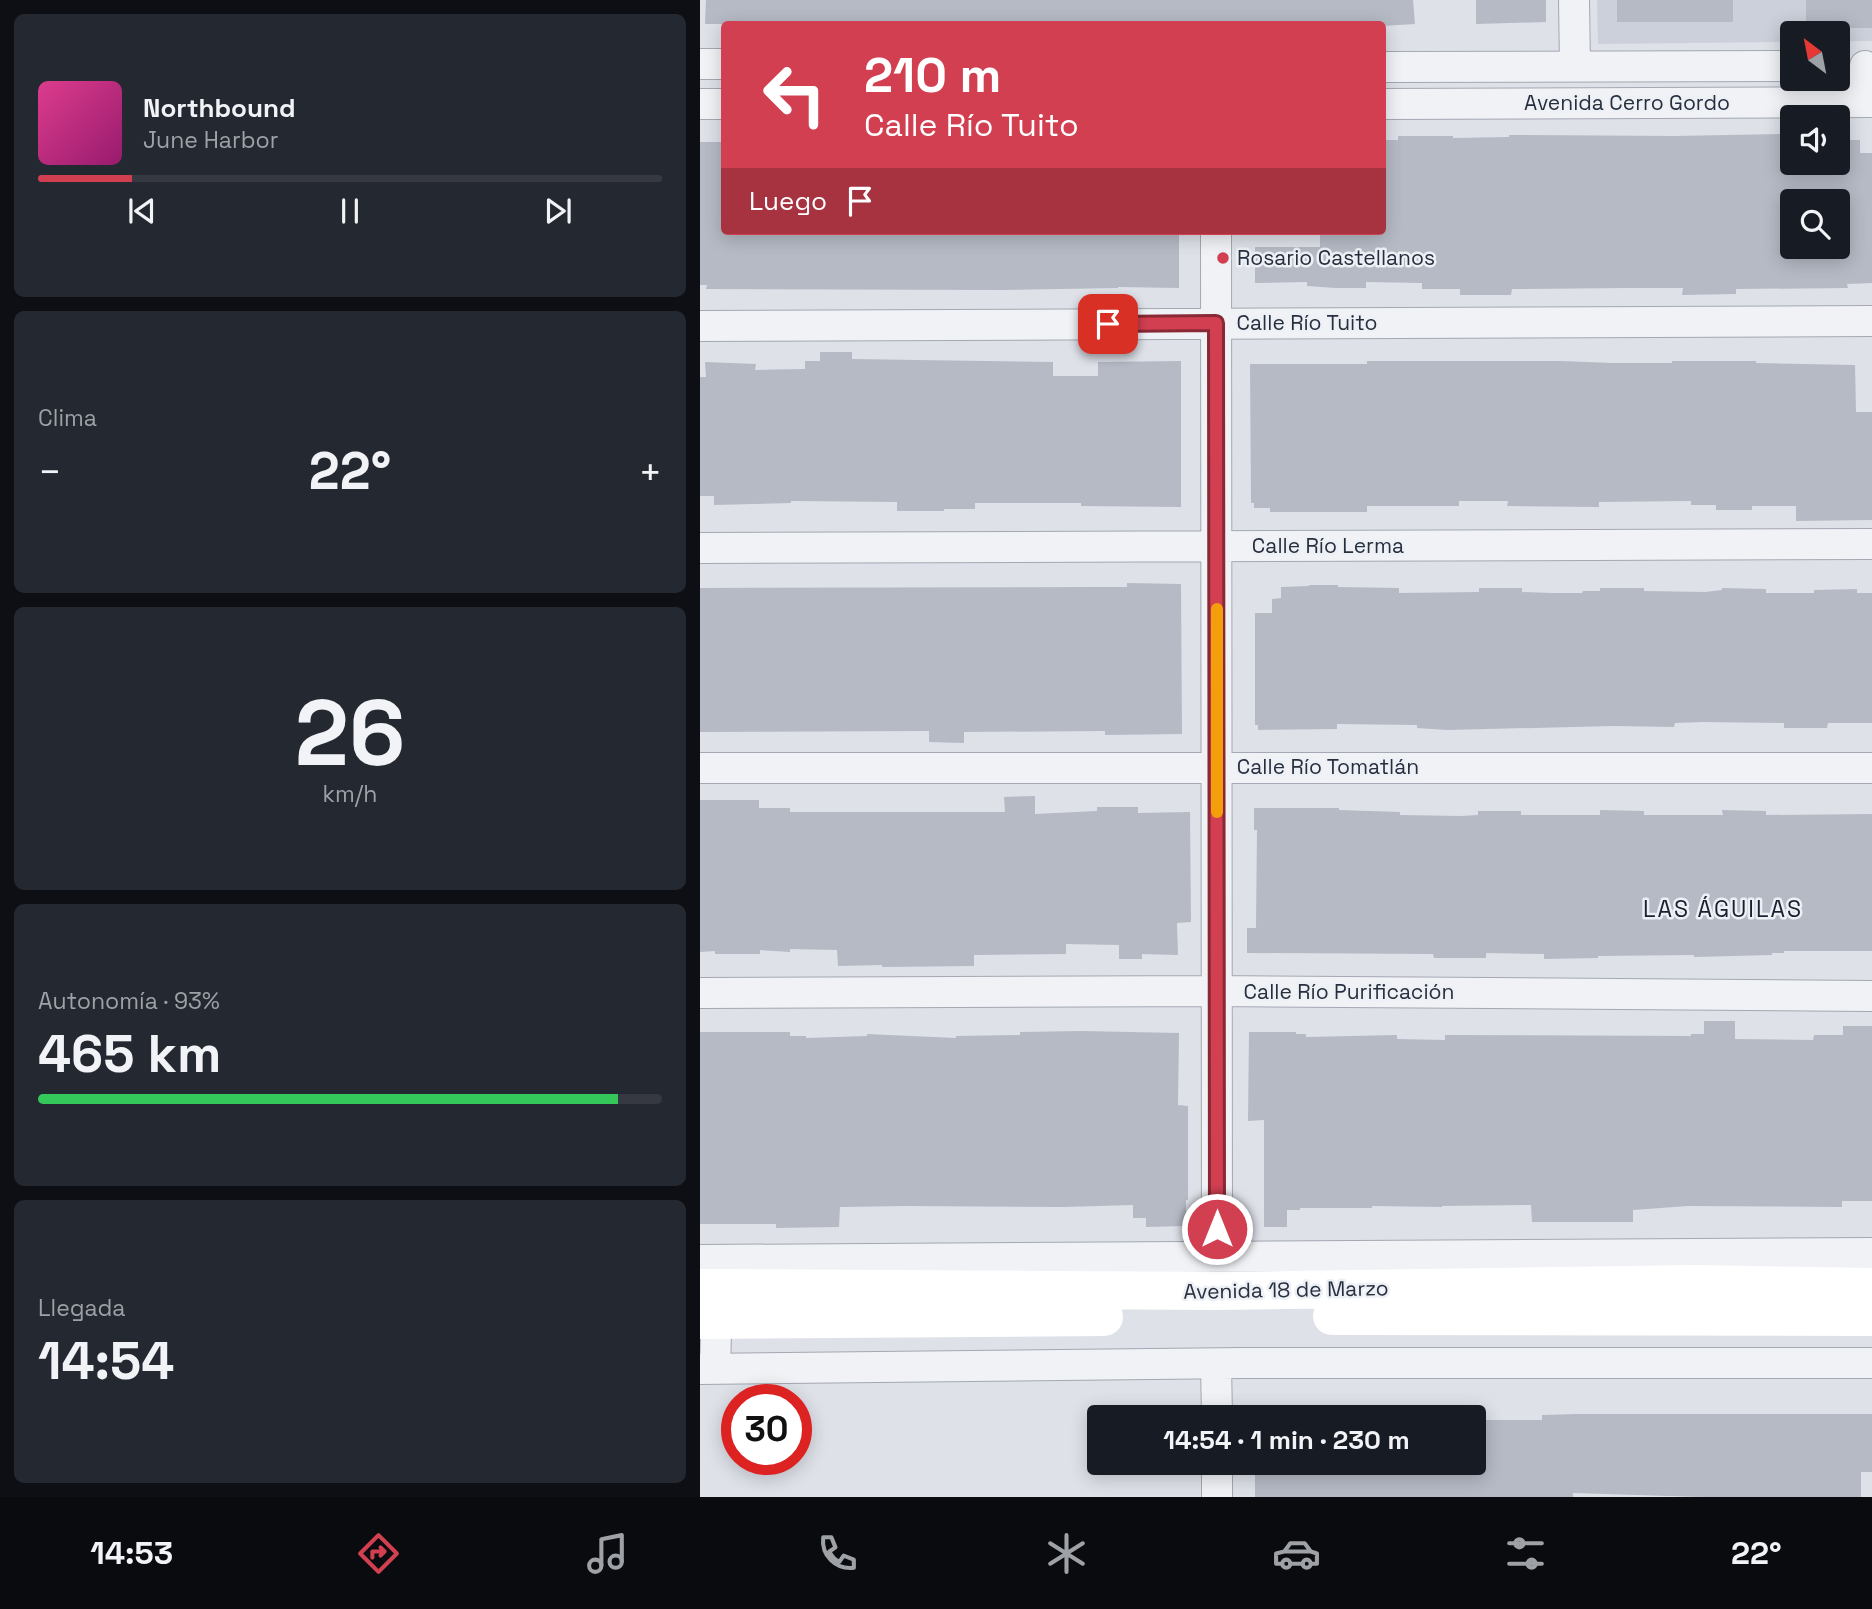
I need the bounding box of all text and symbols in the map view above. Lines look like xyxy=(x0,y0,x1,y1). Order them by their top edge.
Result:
north arrow xyxy=(1780,21,1850,91)
map controls xyxy=(1780,21,1850,259)
text: 210 m xyxy=(864,44,1001,106)
icon: left xyxy=(749,49,840,140)
street label: Avenida Cerro Gordo xyxy=(1524,89,1730,116)
text: Northbound xyxy=(143,91,296,125)
text: Calle Río Tuito xyxy=(864,105,1079,145)
button: sound xyxy=(1780,105,1850,175)
text: June Harbor xyxy=(143,125,278,155)
icon: arrive xyxy=(841,182,879,220)
text: Luego xyxy=(749,184,827,218)
button: search xyxy=(1780,189,1850,259)
icon: previous xyxy=(123,192,161,230)
icon: pause xyxy=(331,192,369,230)
icon: next xyxy=(539,192,577,230)
place label: Rosario Castellanos xyxy=(1237,244,1435,271)
marker: Rosario Castellanos xyxy=(1215,250,1231,266)
pin xyxy=(1078,294,1138,354)
icon: arrive xyxy=(1089,305,1127,343)
street label: Calle Río Tuito xyxy=(1237,309,1377,336)
text: Clima xyxy=(38,403,97,433)
text: 22° xyxy=(309,438,391,504)
text: − xyxy=(38,448,62,496)
text: + xyxy=(638,448,662,496)
street label: Calle Río Lerma xyxy=(1252,532,1404,559)
text: 26 xyxy=(295,675,405,792)
street label: Calle Río Tomatlán xyxy=(1237,753,1419,780)
text: km/h xyxy=(323,779,377,809)
district label: LAS ÁGUILAS xyxy=(1643,894,1803,924)
street label: Calle Río Purificación xyxy=(1244,978,1454,1005)
text: Autonomía · 93% xyxy=(38,986,220,1016)
text: 465 km xyxy=(38,1021,221,1087)
position arrow xyxy=(1180,1192,1254,1266)
street label: Avenida 18 de Marzo xyxy=(1183,1274,1389,1305)
text: Llegada xyxy=(38,1293,126,1323)
text: 14:54 xyxy=(38,1328,174,1394)
speed limit sign: 30 xyxy=(721,1384,812,1475)
text: 14:54 · 1 min · 230 m xyxy=(1163,1423,1410,1457)
icon: directions xyxy=(354,1529,403,1578)
icon: music xyxy=(583,1529,632,1578)
icon: phone xyxy=(813,1529,862,1578)
icon: climate xyxy=(1042,1529,1091,1578)
icon: car xyxy=(1272,1529,1321,1578)
icon: filters xyxy=(1501,1529,1550,1578)
text: 14:53 xyxy=(90,1533,173,1573)
text: 22° xyxy=(1731,1533,1782,1573)

